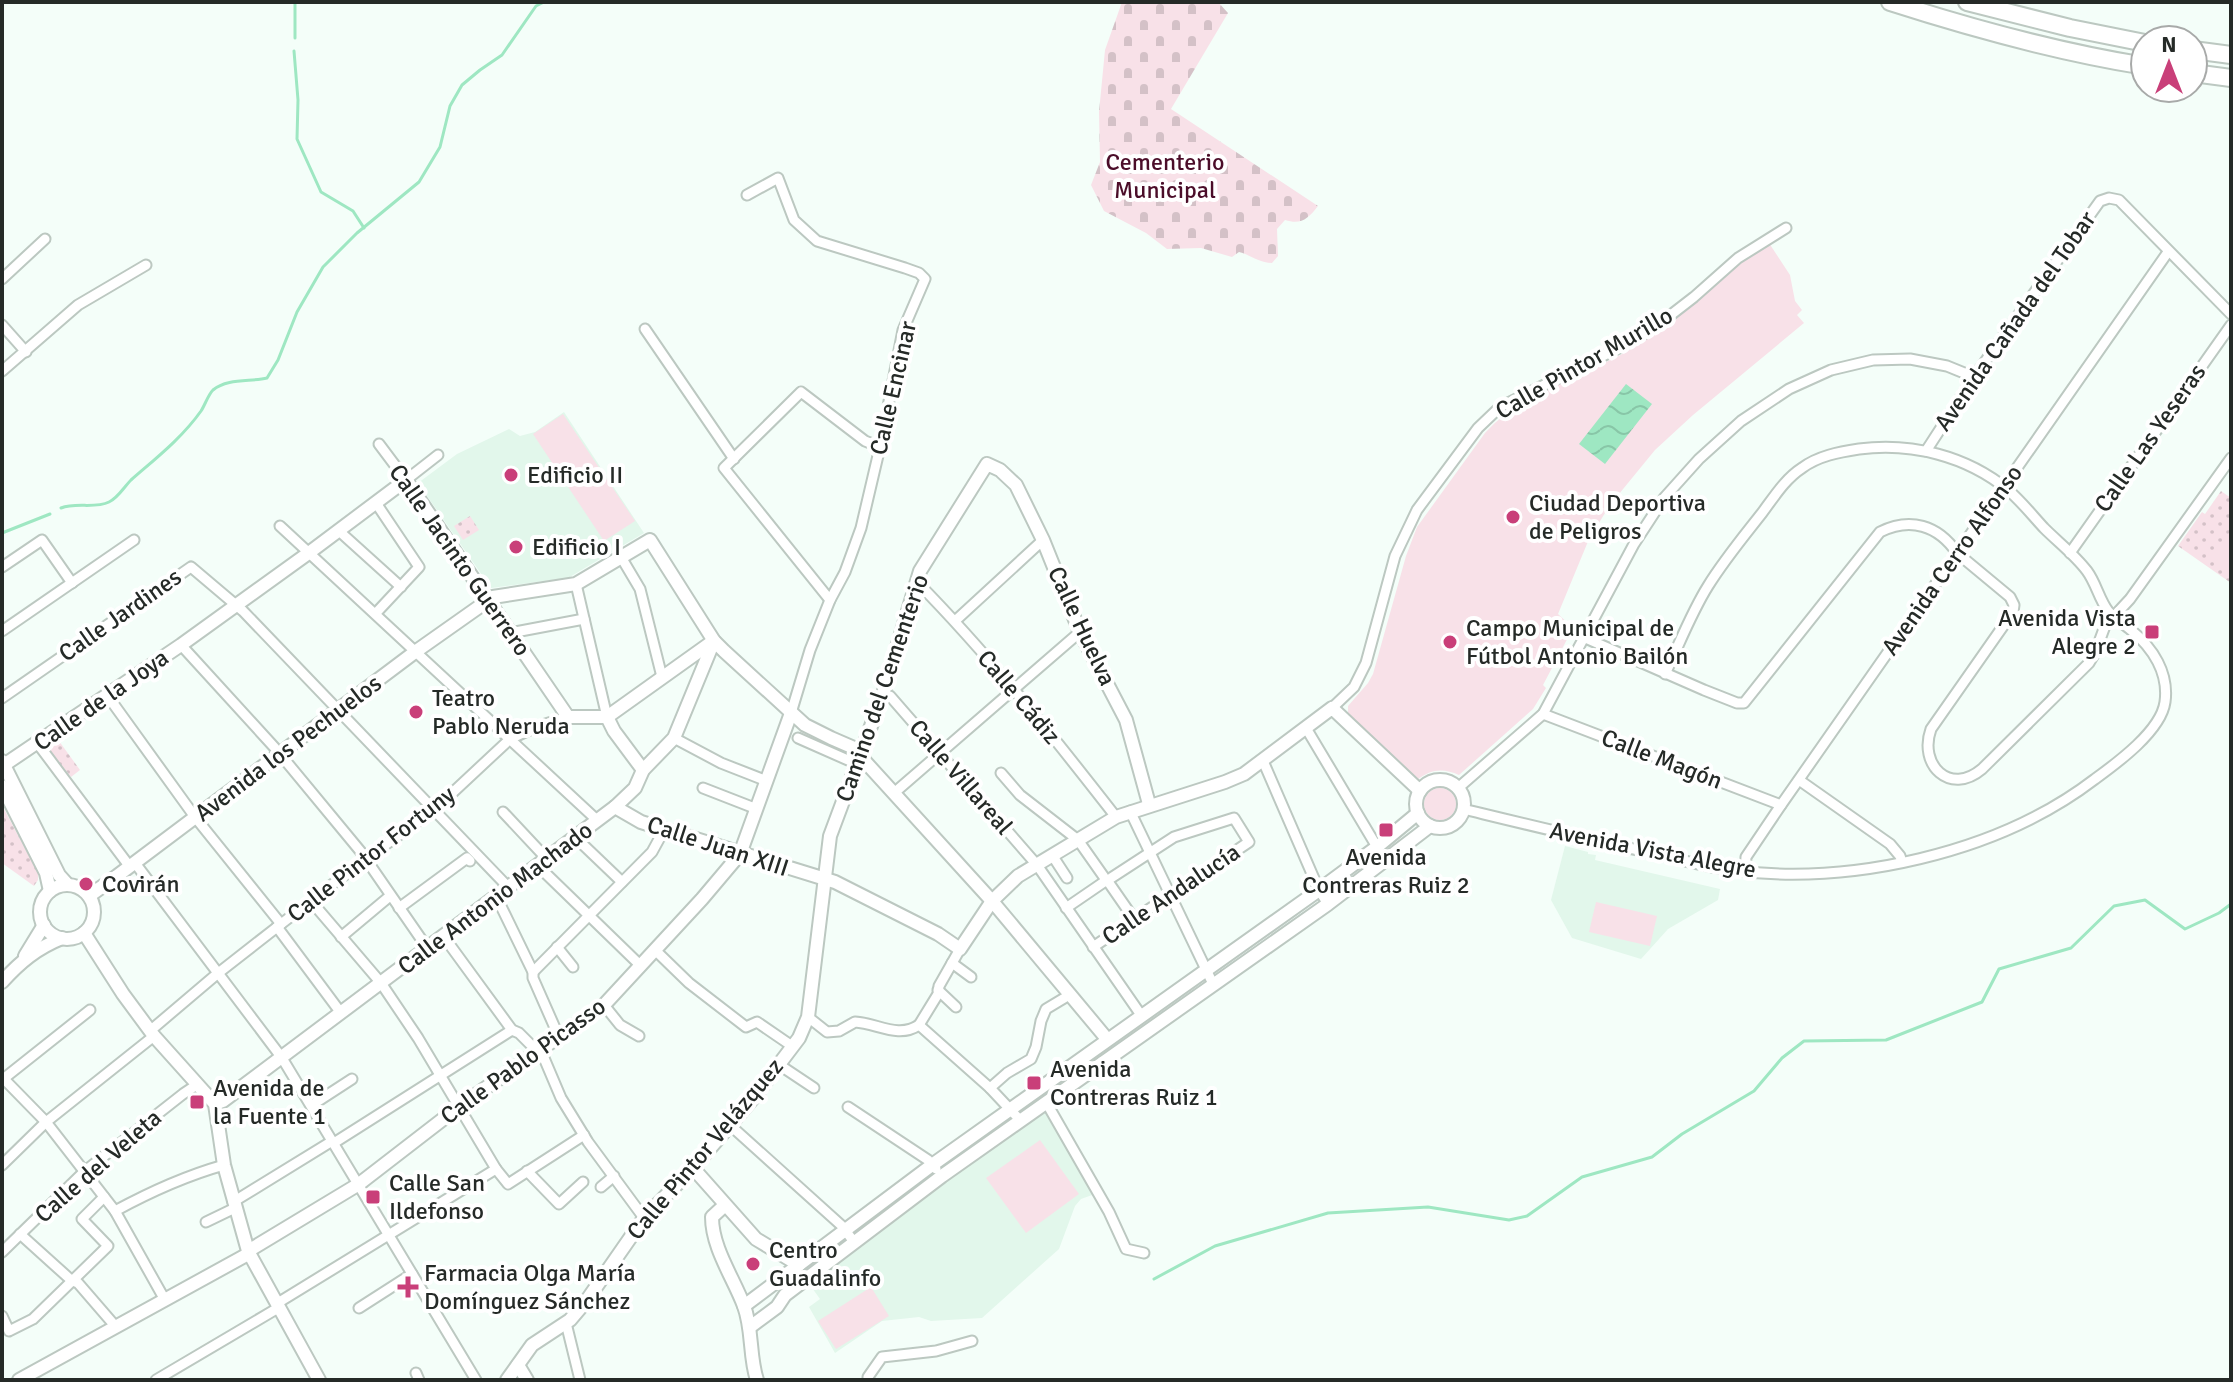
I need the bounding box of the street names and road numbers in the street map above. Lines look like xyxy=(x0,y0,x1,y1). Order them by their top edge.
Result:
street label: Avenida Cañada del Tobar xyxy=(1928,205,2102,437)
street label: Calle Pintor Murillo xyxy=(1490,300,1678,426)
street label: Calle Encinar xyxy=(863,318,923,458)
street label: Calle Las Yeseras xyxy=(2088,358,2212,518)
street label: Calle Jacinto Guerrero xyxy=(383,458,537,662)
street label: Avenida Cerro Alfonso xyxy=(1875,459,2029,661)
street label: Calle Huelva xyxy=(1041,561,1123,691)
street label: Calle Jardines xyxy=(53,562,187,668)
street label: Camino del Cementerio xyxy=(829,570,935,806)
street label: Calle de la Joya xyxy=(28,642,174,758)
street label: Calle Cádiz xyxy=(971,644,1067,750)
street label: Avenida los Pechuelos xyxy=(189,668,387,828)
street label: Calle Villareal xyxy=(903,713,1019,841)
street label: Calle Magón xyxy=(1597,722,1727,796)
street label: Calle Pintor Fortuny xyxy=(281,779,461,929)
street label: Calle Juan XIII xyxy=(643,809,793,883)
street label: Calle Antonio Machado xyxy=(392,815,598,981)
street label: Avenida Vista Alegre xyxy=(1547,815,1759,885)
street label: Calle Andalucía xyxy=(1096,837,1246,951)
street label: Calle Pablo Picasso xyxy=(435,991,611,1131)
street label: Calle Pintor Velázquez xyxy=(620,1052,790,1246)
street label: Calle del Veleta xyxy=(28,1103,168,1229)

